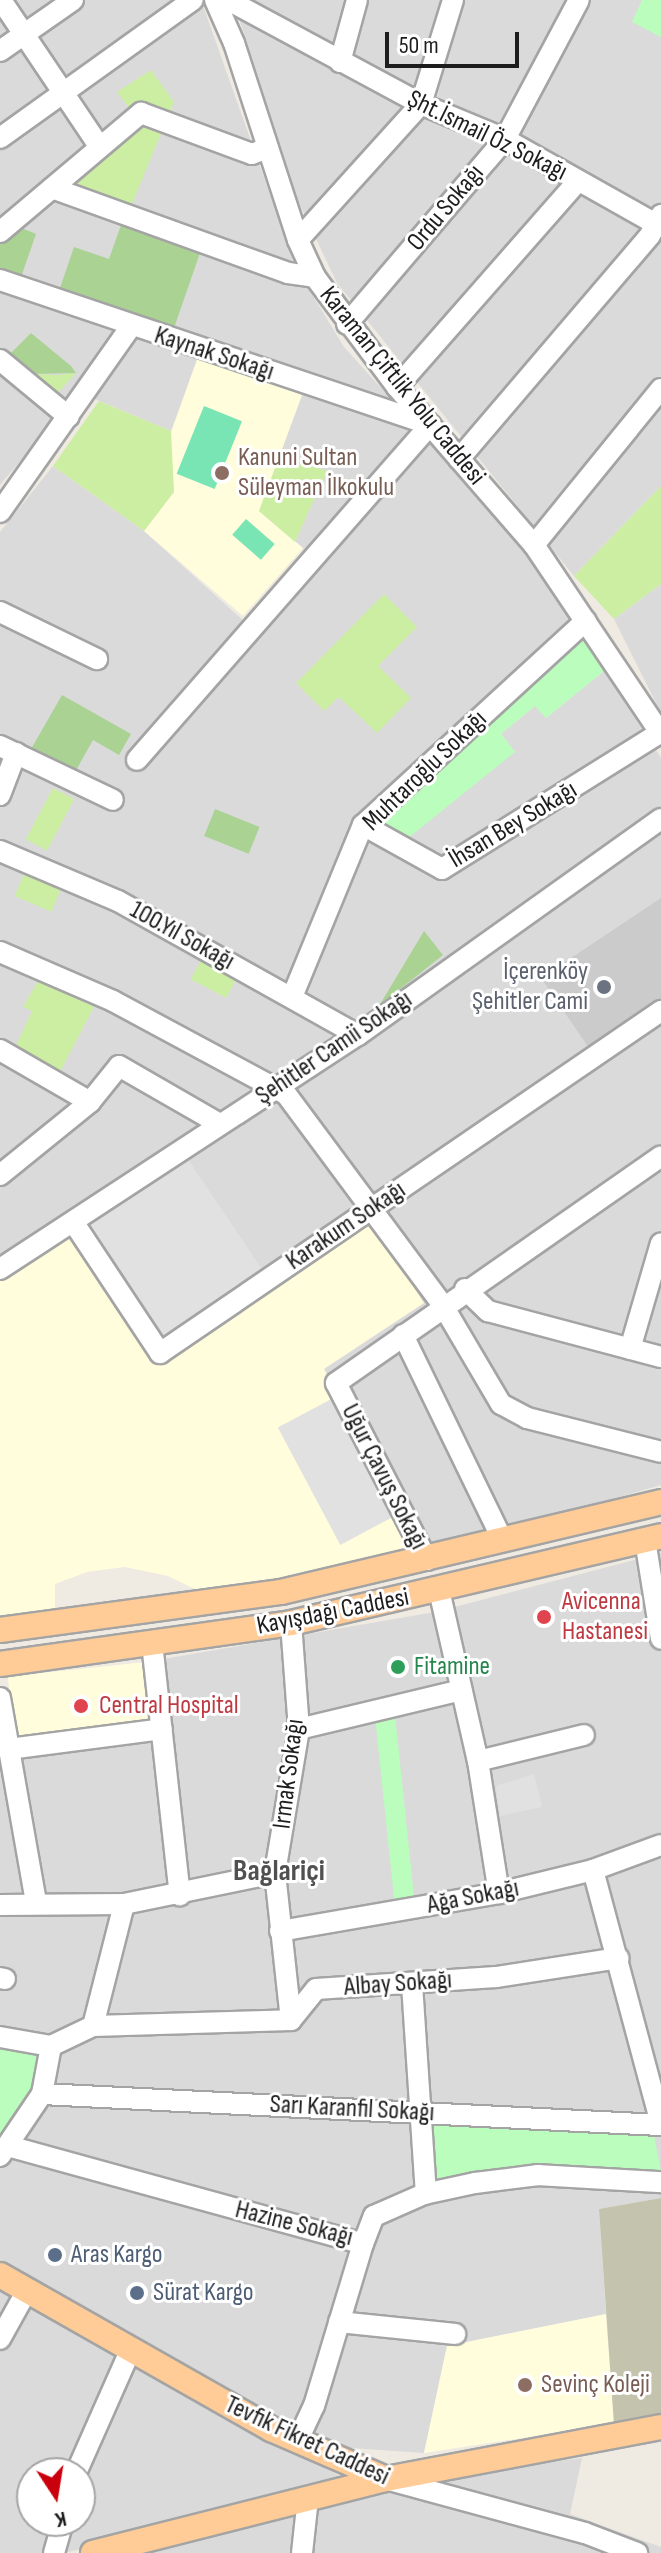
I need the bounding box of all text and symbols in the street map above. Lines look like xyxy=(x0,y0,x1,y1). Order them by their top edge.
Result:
scale bar xyxy=(389,16,523,66)
text: 50 m xyxy=(399,31,439,60)
street label: Şht.İsmail Öz Sokağı xyxy=(402,84,572,188)
street label: Ordu Sokağı xyxy=(401,159,491,257)
street label: Karaman Çiftlik Yolu Caddesi xyxy=(312,280,492,492)
street label: Kaynak Sokağı xyxy=(150,320,278,388)
place label: Kanuni Sultan Süleyman İlkokulu xyxy=(238,442,394,504)
marker: Kanuni Sultan Süleyman İlkokulu xyxy=(213,464,231,482)
street label: Muhtaroğlu Sokağı xyxy=(356,704,494,838)
street label: İhsan Bey Sokağı xyxy=(443,775,583,875)
street label: 100.Yıl Sokağı xyxy=(124,895,240,977)
place label: İçerenköy Şehitler Cami xyxy=(472,956,588,1018)
marker: İçerenköy Şehitler Cami xyxy=(595,978,613,996)
street label: Şehitler Camii Sokağı xyxy=(250,984,418,1112)
street label: Karakum Sokağı xyxy=(280,1175,412,1277)
street label: Uğur Çavuş Sokağı xyxy=(334,1399,434,1555)
street label: Kayışdağı Caddesi xyxy=(254,1582,412,1642)
place label: Avicenna Hastanesi xyxy=(562,1586,648,1648)
marker: Avicenna Hastanesi xyxy=(533,1606,555,1628)
place label: Fitamine xyxy=(414,1651,490,1683)
marker: Fitamine xyxy=(389,1658,407,1676)
place label: Central Hospital xyxy=(99,1690,239,1722)
marker: Central Hospital xyxy=(70,1695,92,1717)
street label: Irmak Sokağı xyxy=(267,1717,311,1831)
district label: Bağlariçi xyxy=(233,1853,325,1889)
street label: Ağa Sokağı xyxy=(425,1873,521,1921)
street label: Albay Sokağı xyxy=(343,1965,453,2003)
street label: Sarı Karanfil Sokağı xyxy=(269,2089,435,2129)
street label: Hazine Sokağı xyxy=(232,2194,356,2254)
place label: Aras Kargo xyxy=(71,2239,163,2271)
marker: Aras Kargo xyxy=(46,2246,64,2264)
place label: Sürat Kargo xyxy=(153,2277,254,2309)
marker: Sürat Kargo xyxy=(128,2284,146,2302)
place label: Sevinç Koleji xyxy=(541,2369,650,2401)
marker: Sevinç Koleji xyxy=(516,2376,534,2394)
street label: Tevfik Fikret Caddesi xyxy=(220,2389,394,2493)
north arrow xyxy=(16,2457,96,2537)
text: K xyxy=(53,2505,69,2533)

